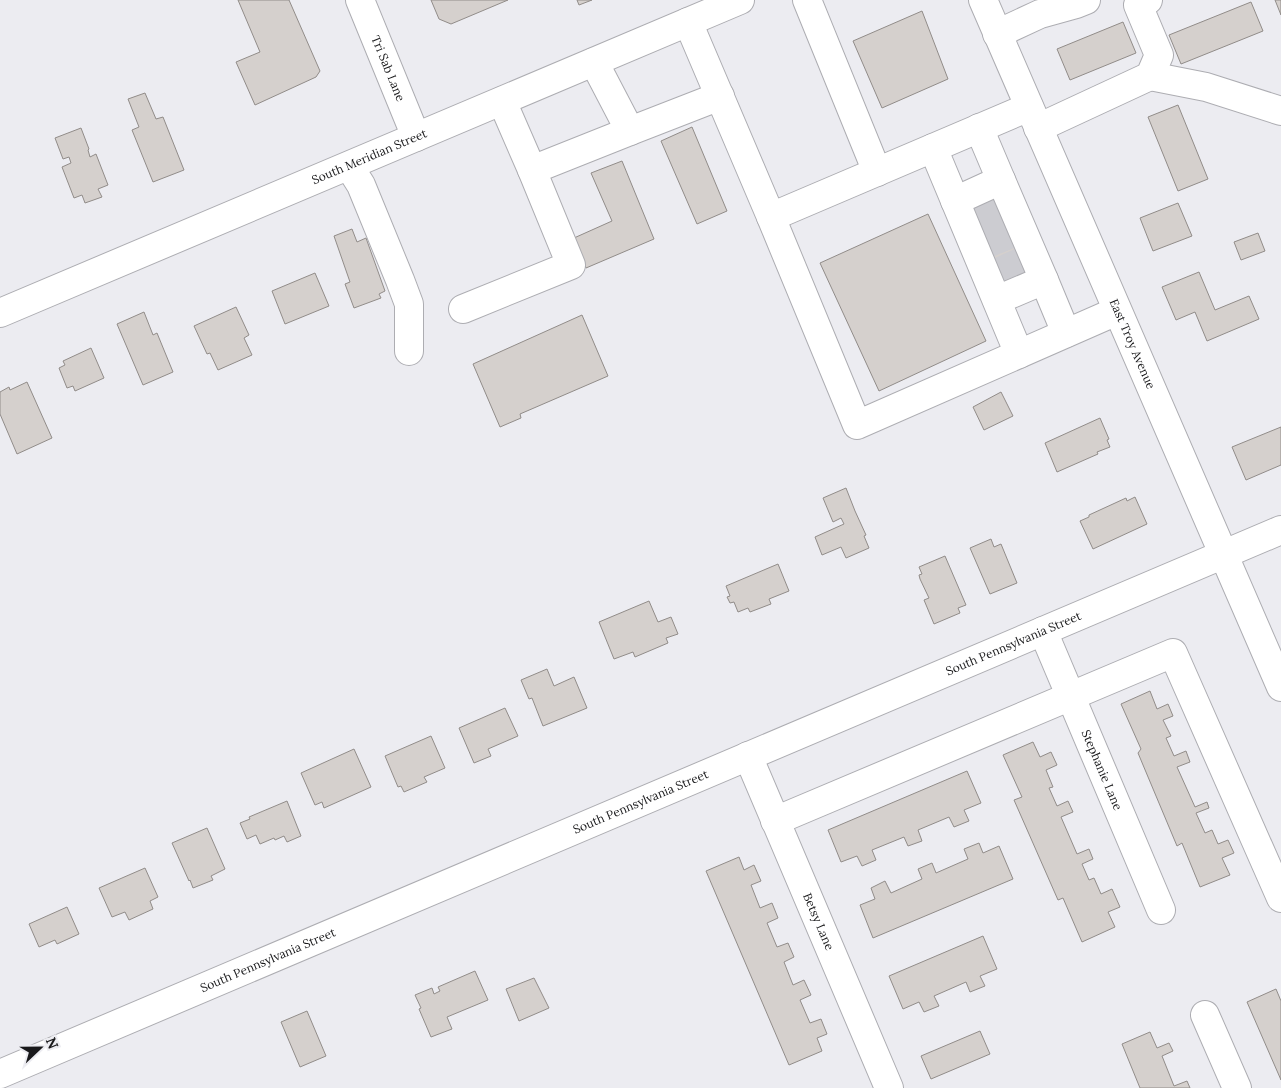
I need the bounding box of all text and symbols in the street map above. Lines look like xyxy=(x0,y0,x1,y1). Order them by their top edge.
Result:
street label: Tri Sab Lane xyxy=(368,33,409,104)
street label: South Meridian Street xyxy=(309,125,429,187)
street label: East Troy Avenue xyxy=(1107,296,1159,392)
street label: South Pennsylvania Street xyxy=(943,608,1083,679)
street label: Stephanie Lane xyxy=(1079,727,1126,813)
street label: South Pennsylvania Street xyxy=(570,766,711,837)
street label: Betsy Lane xyxy=(800,891,838,953)
street label: South Pennsylvania Street xyxy=(198,924,338,995)
north arrow xyxy=(15,1023,65,1073)
text: N xyxy=(42,1035,62,1052)

